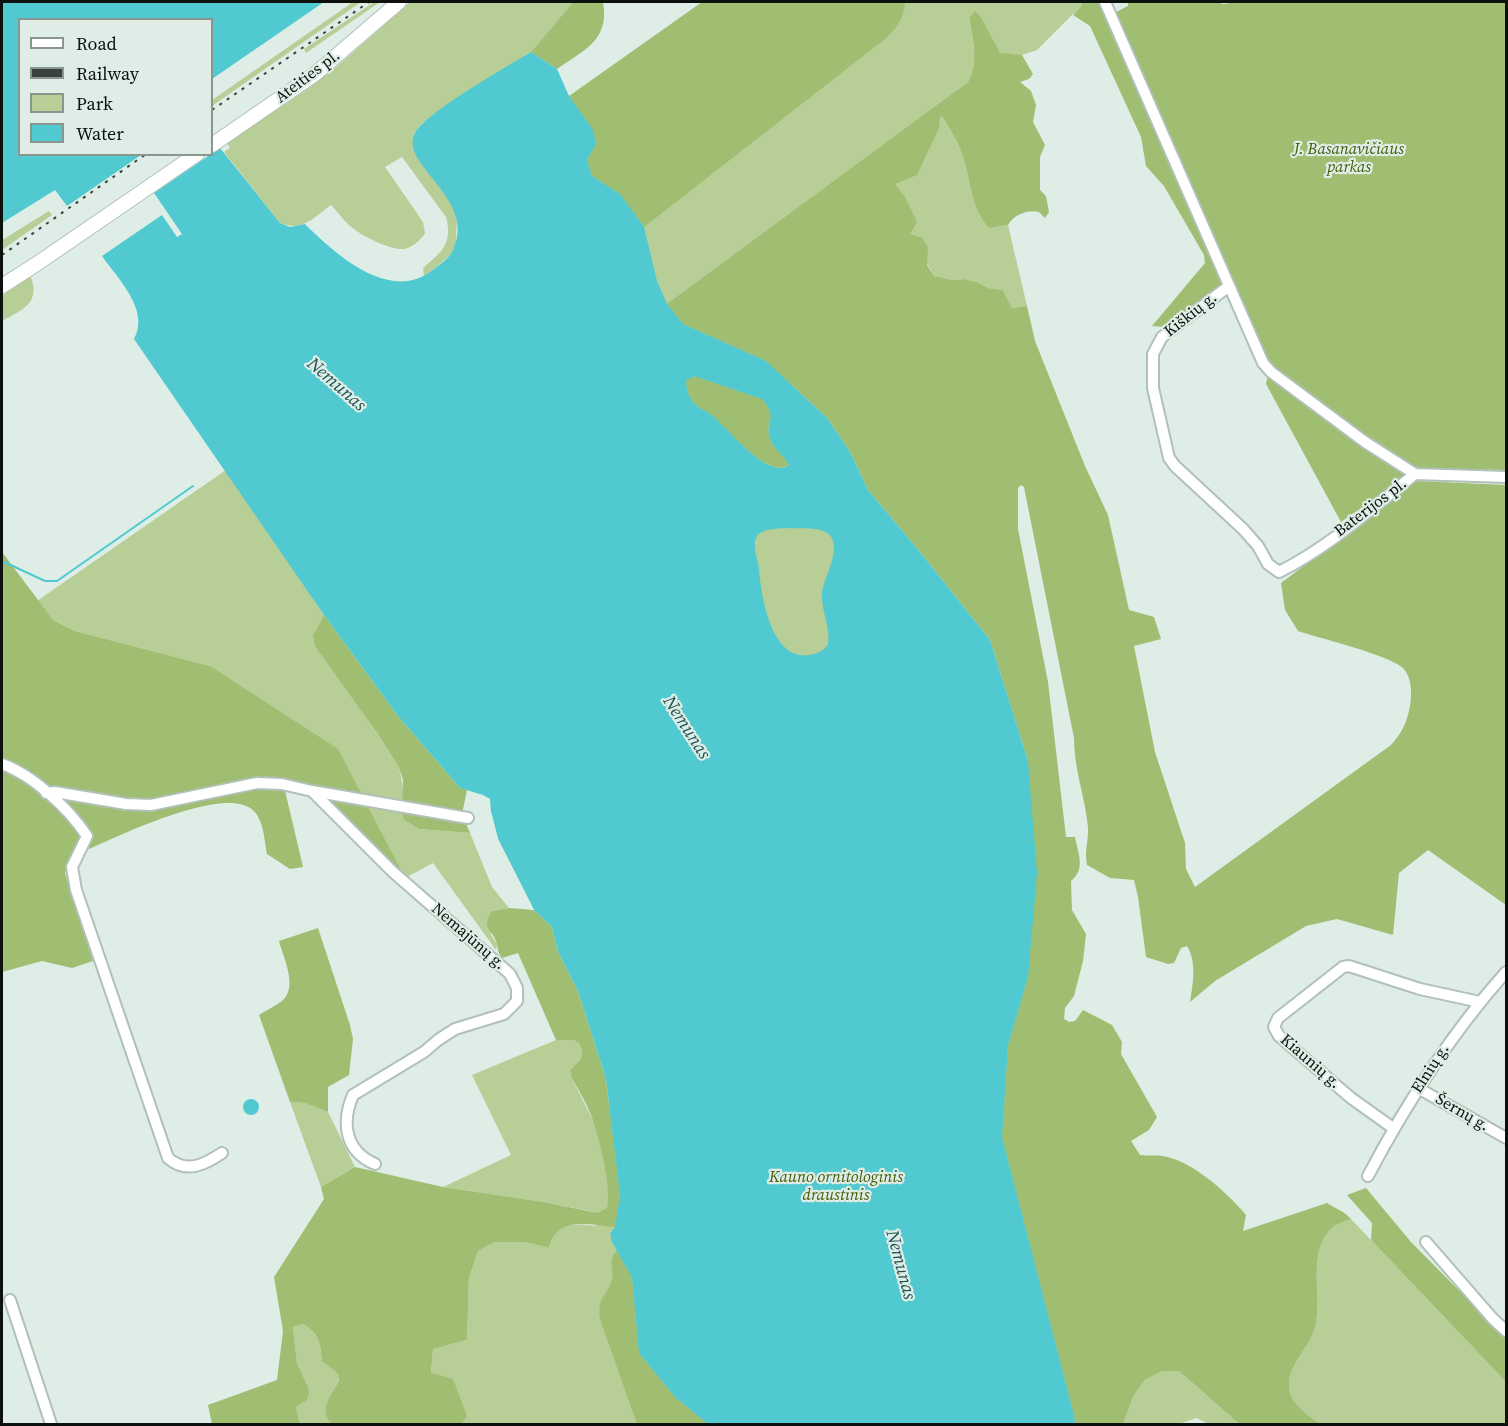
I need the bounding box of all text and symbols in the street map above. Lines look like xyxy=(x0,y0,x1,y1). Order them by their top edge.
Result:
legend xyxy=(18,18,213,156)
text: Road xyxy=(76,31,117,56)
street label: Ateities pl. xyxy=(272,46,344,108)
text: Railway xyxy=(76,61,139,86)
text: Park xyxy=(76,91,113,116)
text: Water xyxy=(76,121,124,146)
park label: J. Basanavičiaus parkas xyxy=(1294,140,1404,178)
street label: Kiškių g. xyxy=(1161,288,1221,342)
water label: Nemunas xyxy=(302,354,370,416)
street label: Baterijos pl. xyxy=(1331,475,1411,541)
water label: Nemunas xyxy=(658,692,714,764)
street label: Nemajūnų g. xyxy=(427,900,509,974)
street label: Kiaunių g. xyxy=(1276,1031,1344,1093)
street label: Elnių g. xyxy=(1408,1041,1454,1097)
street label: Šernų g. xyxy=(1432,1090,1492,1136)
park label: Kauno ornitologinis draustinis xyxy=(769,1168,903,1206)
water label: Nemunas xyxy=(880,1228,920,1302)

